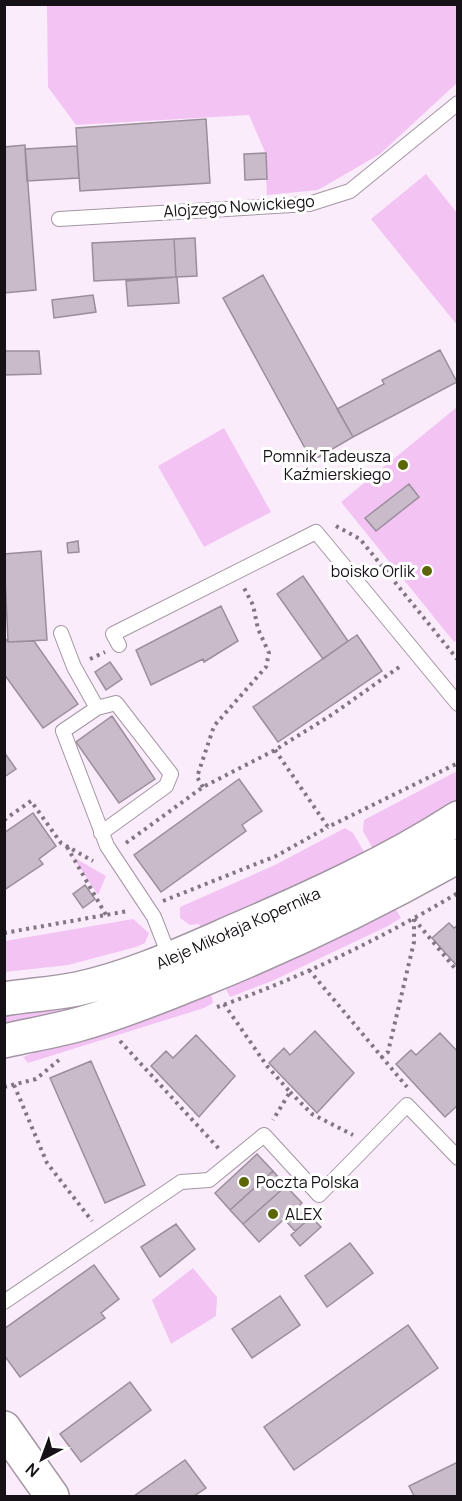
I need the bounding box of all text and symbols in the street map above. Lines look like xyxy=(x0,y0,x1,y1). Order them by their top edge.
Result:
street label: Alojzego Nowickiego xyxy=(163,190,315,222)
place label: Pomnik Tadeusza Kaźmierskiego xyxy=(263,445,391,485)
marker: Pomnik Tadeusza Kaźmierskiego xyxy=(396,458,410,472)
place label: boisko Orlik xyxy=(331,560,416,582)
marker: boisko Orlik xyxy=(420,564,434,578)
street label: Aleje Mikołaja Kopernika xyxy=(152,882,324,974)
place label: Poczta Polska xyxy=(256,1171,359,1193)
marker: Poczta Polska xyxy=(237,1175,251,1189)
place label: ALEX xyxy=(285,1203,322,1225)
marker: ALEX xyxy=(266,1207,280,1221)
north arrow xyxy=(12,1429,72,1489)
text: N xyxy=(21,1458,44,1482)

